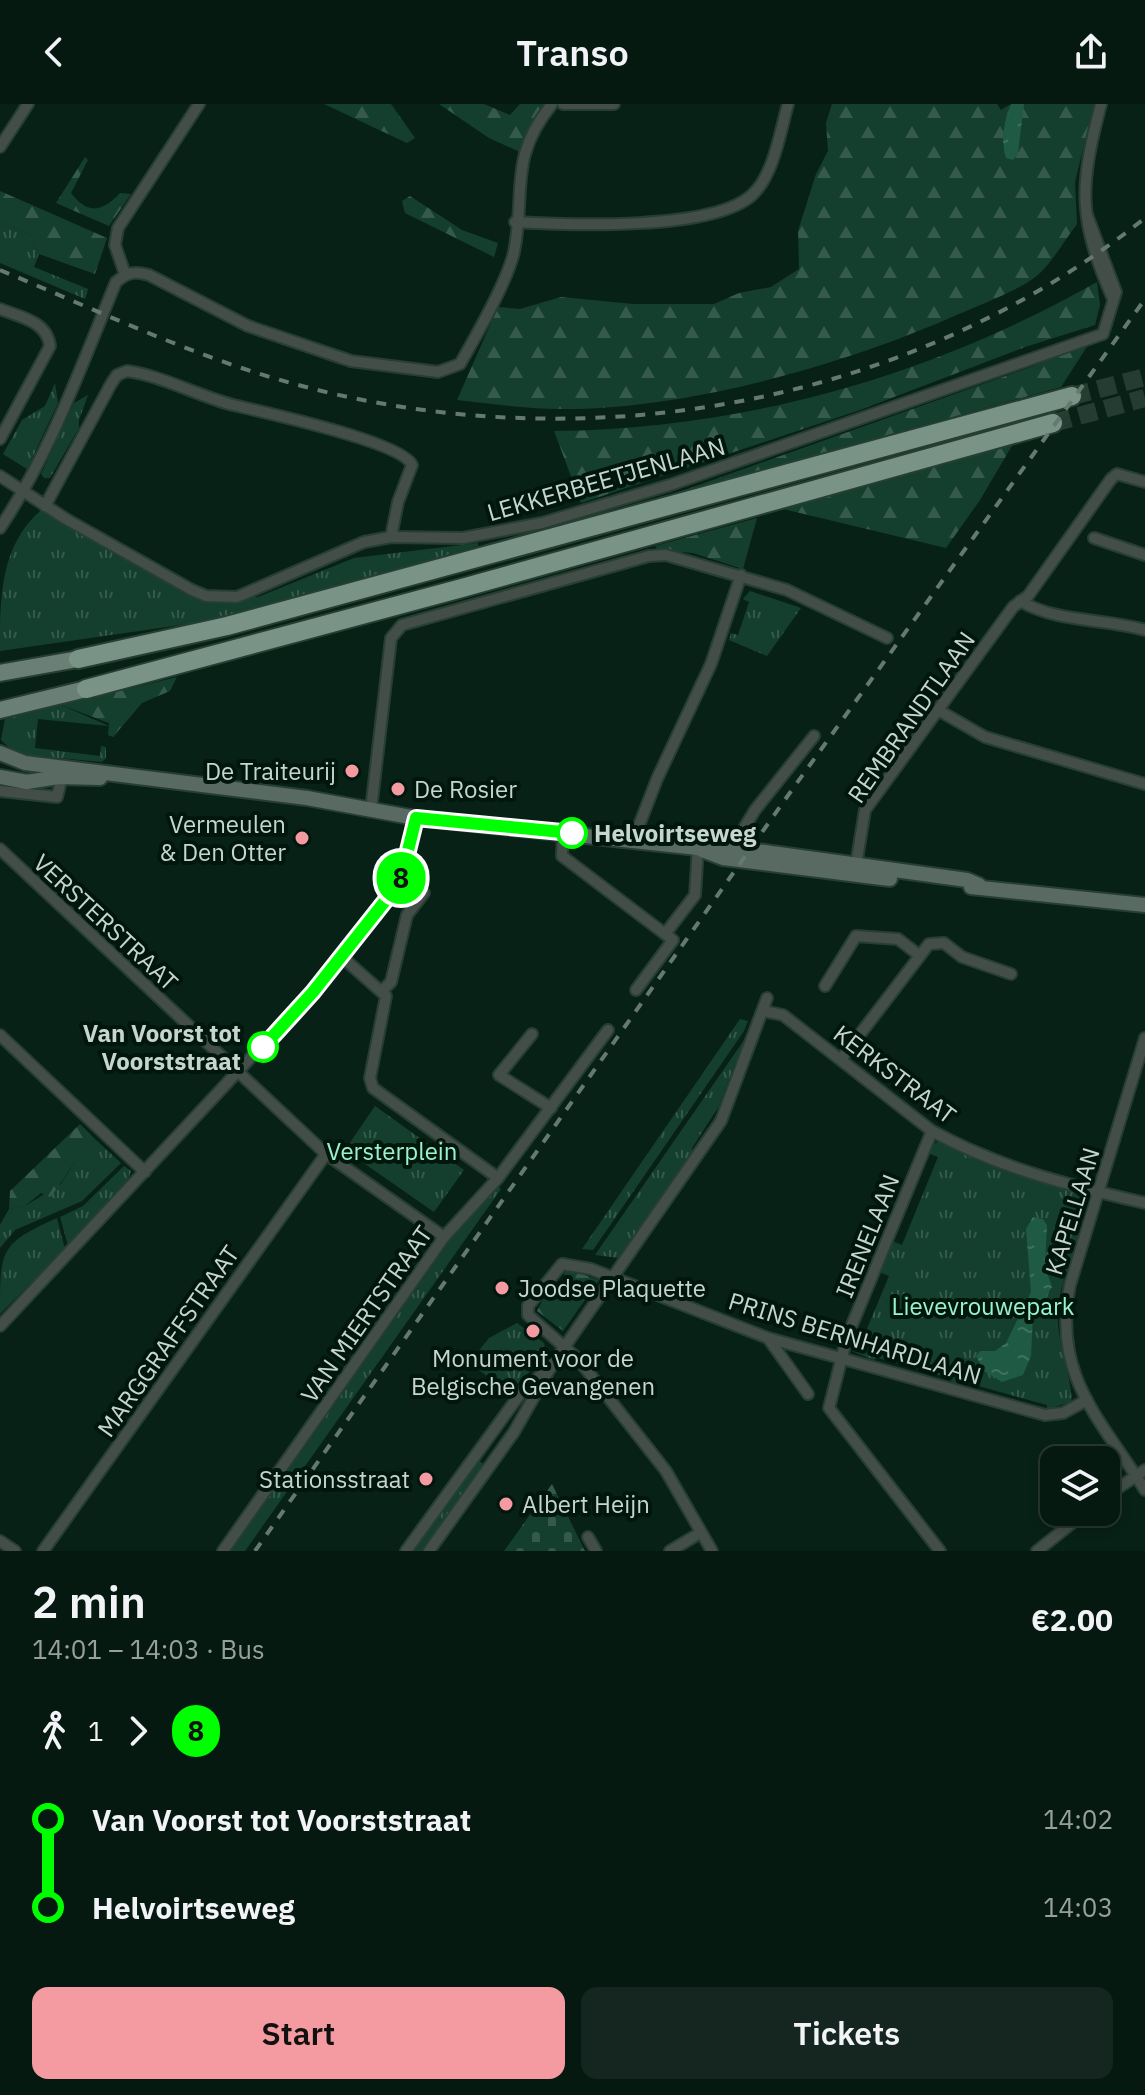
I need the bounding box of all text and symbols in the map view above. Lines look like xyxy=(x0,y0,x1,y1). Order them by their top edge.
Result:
text: Transo xyxy=(516,29,629,76)
icon: back xyxy=(32,30,76,74)
icon: share xyxy=(1069,30,1113,74)
street label: LEKKERBEETJENLAAN xyxy=(483,430,729,528)
street label: REMBRANDTLAAN xyxy=(840,625,982,809)
place label: De Traiteurij xyxy=(205,755,336,787)
marker: De Traiteurij xyxy=(343,762,361,780)
place label: De Rosier xyxy=(414,773,517,805)
marker: De Rosier xyxy=(389,780,407,798)
place label: Vermeulen & Den Otter xyxy=(160,808,286,868)
place label: Helvoirtseweg xyxy=(594,817,757,849)
marker: Helvoirtseweg xyxy=(557,818,587,848)
marker: Vermeulen & Den Otter xyxy=(293,829,311,847)
street label: VERSTERSTRAAT xyxy=(27,847,185,998)
line badge: 8 xyxy=(375,852,427,904)
text: 8 xyxy=(393,859,409,896)
place label: Van Voorst tot Voorststraat xyxy=(83,1017,241,1077)
street label: KERKSTRAAT xyxy=(827,1017,963,1131)
marker: Van Voorst tot Voorststraat xyxy=(248,1032,278,1062)
park label: Versterplein xyxy=(327,1135,457,1167)
street label: KAPELLAAN xyxy=(1037,1143,1107,1279)
street label: IRENELAAN xyxy=(828,1170,906,1302)
street label: VAN MIERTSTRAAT xyxy=(293,1219,439,1409)
street label: MARGGRAFFSTRAAT xyxy=(90,1239,246,1443)
place label: Joodse Plaquette xyxy=(518,1272,706,1304)
marker: Joodse Plaquette xyxy=(493,1279,511,1297)
street label: PRINS BERNHARDLAAN xyxy=(725,1284,985,1392)
park label: Lievevrouwepark xyxy=(892,1290,1075,1322)
marker: Monument voor de Belgische Gevangenen xyxy=(524,1322,542,1340)
place label: Monument voor de Belgische Gevangenen xyxy=(411,1342,655,1402)
map controls xyxy=(1040,1446,1120,1526)
button: layers xyxy=(1040,1446,1120,1526)
place label: Stationsstraat xyxy=(259,1463,410,1495)
marker: Stationsstraat xyxy=(417,1470,435,1488)
place label: Albert Heijn xyxy=(522,1488,650,1520)
marker: Albert Heijn xyxy=(497,1495,515,1513)
text: 2 min xyxy=(32,1573,146,1630)
text: €2.00 xyxy=(1031,1600,1113,1639)
text: 14:01 – 14:03 · Bus xyxy=(32,1632,265,1666)
icon: walk xyxy=(32,1709,76,1753)
icon: forward xyxy=(116,1709,160,1753)
text: 8 xyxy=(188,1712,204,1749)
text: 1 xyxy=(88,1714,104,1748)
text: Van Voorst tot Voorststraat xyxy=(92,1800,471,1839)
text: 14:02 xyxy=(1043,1802,1113,1836)
text: Helvoirtseweg xyxy=(92,1888,295,1927)
text: 14:03 xyxy=(1043,1890,1113,1924)
button: Start xyxy=(32,1987,565,2079)
button: Tickets xyxy=(581,1987,1113,2079)

